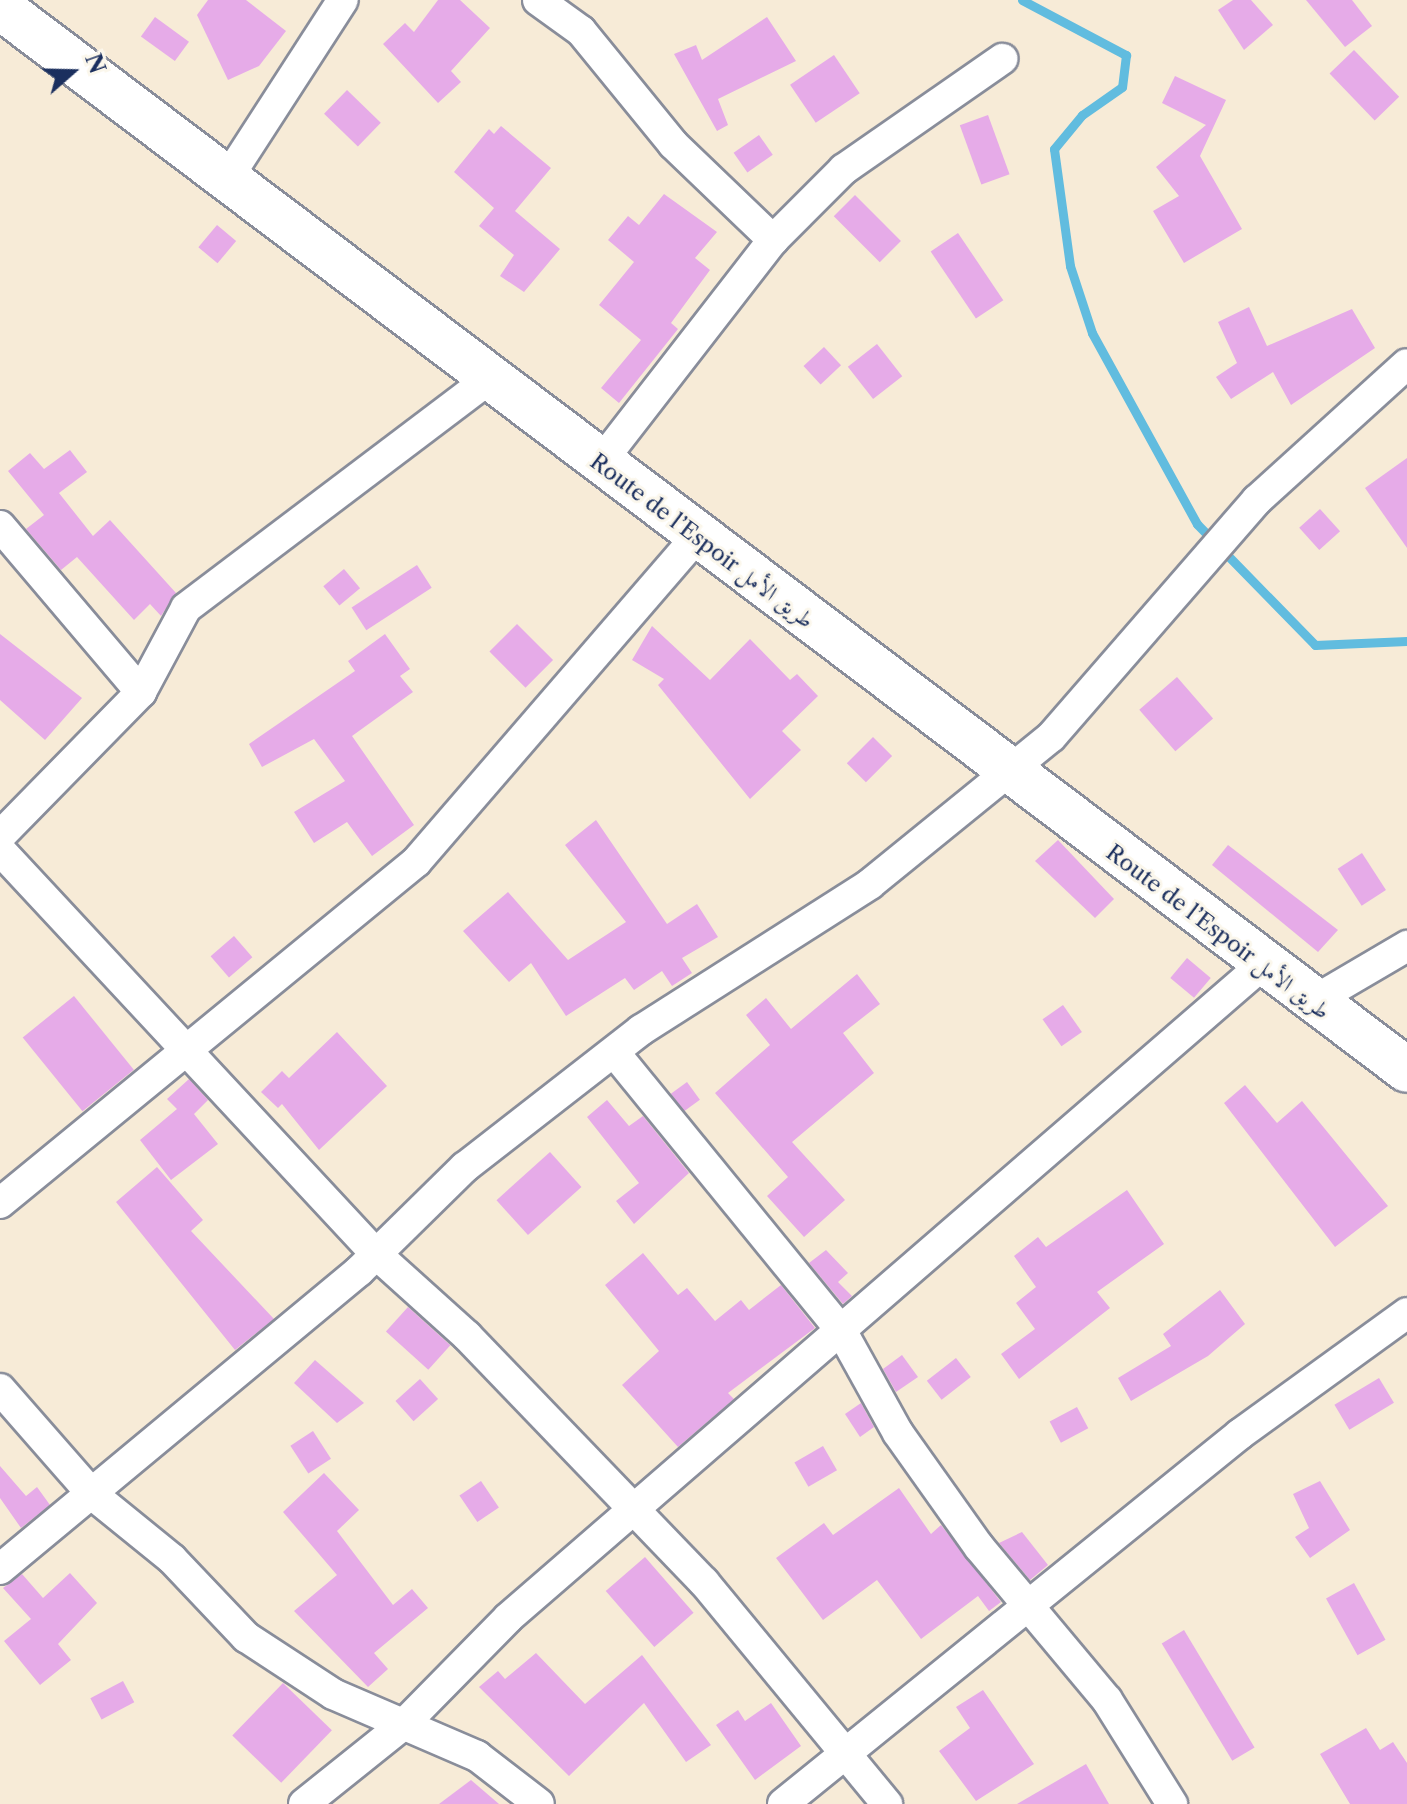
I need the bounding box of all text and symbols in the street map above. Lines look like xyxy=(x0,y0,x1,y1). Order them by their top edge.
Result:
north arrow xyxy=(32,32,112,112)
text: N xyxy=(79,50,111,77)
street label: Route de l’Espoir طريق الأمل xyxy=(585,448,819,634)
street label: Route de l’Espoir طريق الأمل xyxy=(1101,839,1335,1025)

